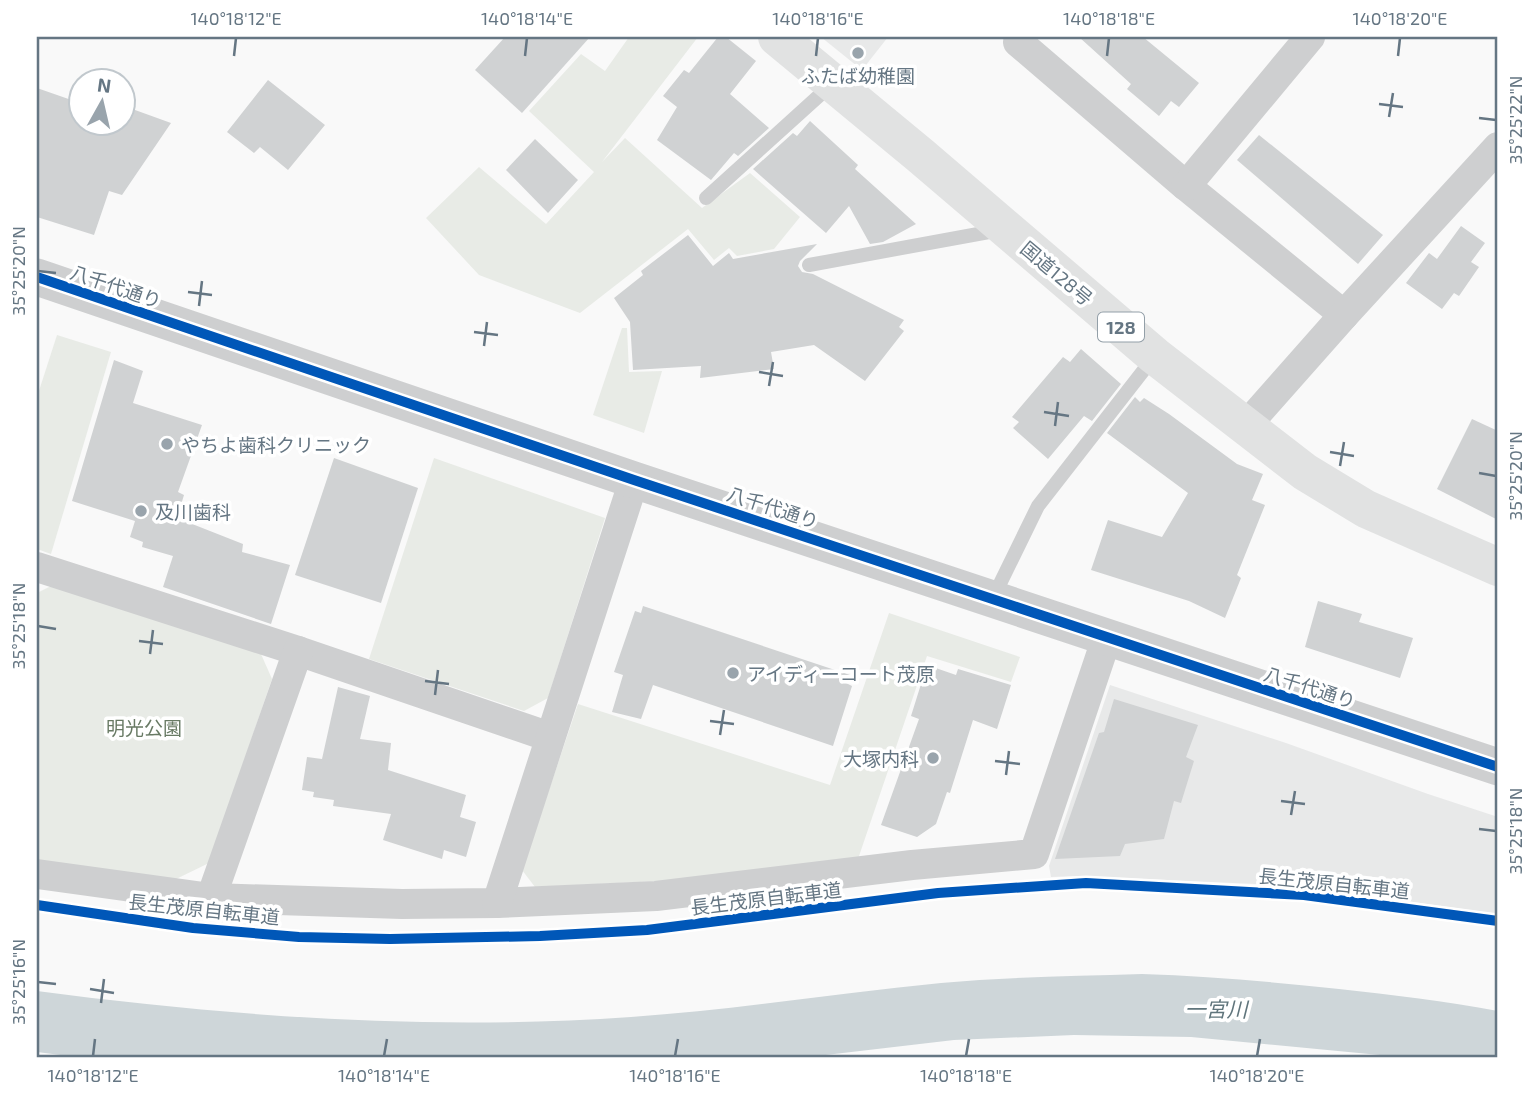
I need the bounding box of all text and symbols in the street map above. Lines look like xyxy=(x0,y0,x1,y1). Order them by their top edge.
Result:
text: 140°18'12"E xyxy=(190,7,282,29)
text: 140°18'14"E xyxy=(481,7,573,29)
text: 140°18'16"E xyxy=(772,7,864,29)
text: 140°18'18"E xyxy=(1063,7,1155,29)
text: 140°18'20"E xyxy=(1353,7,1447,29)
marker: ふたば幼稚園 xyxy=(850,45,866,61)
place label: ふたば幼稚園 xyxy=(801,64,915,87)
north arrow xyxy=(66,66,136,136)
text: N xyxy=(96,72,113,97)
text: 35°25'22"N xyxy=(1504,76,1526,165)
text: 35°25'20"N xyxy=(7,226,29,316)
street label: 国道128号 xyxy=(1016,236,1098,310)
street label: 八千代通り xyxy=(67,260,165,312)
road number: 128 xyxy=(1098,312,1144,342)
text: 35°25'20"N xyxy=(1504,431,1526,521)
place label: やちよ歯科クリニック xyxy=(181,433,371,456)
marker: やちよ歯科クリニック xyxy=(159,436,175,452)
street label: 八千代通り xyxy=(724,481,822,533)
place label: 及川歯科 xyxy=(155,500,231,523)
marker: 及川歯科 xyxy=(133,503,149,519)
text: 35°25'18"N xyxy=(7,583,29,669)
street label: 八千代通り xyxy=(1261,661,1359,713)
place label: アイディーコート茂原 xyxy=(747,662,935,685)
marker: アイディーコート茂原 xyxy=(725,665,741,681)
park label: 明光公園 xyxy=(106,716,182,739)
place label: 大塚内科 xyxy=(843,747,919,770)
marker: 大塚内科 xyxy=(925,750,941,766)
text: 35°25'18"N xyxy=(1504,788,1526,874)
street label: 長生茂原自転車道 xyxy=(1257,864,1411,902)
street label: 長生茂原自転車道 xyxy=(689,877,843,919)
street label: 長生茂原自転車道 xyxy=(127,890,281,928)
text: 35°25'16"N xyxy=(7,939,29,1025)
water label: 一宮川 xyxy=(1185,996,1249,1021)
text: 140°18'12"E xyxy=(47,1064,139,1086)
text: 140°18'14"E xyxy=(338,1064,430,1086)
text: 140°18'16"E xyxy=(629,1064,721,1086)
text: 140°18'18"E xyxy=(920,1064,1012,1086)
text: 140°18'20"E xyxy=(1210,1064,1304,1086)

